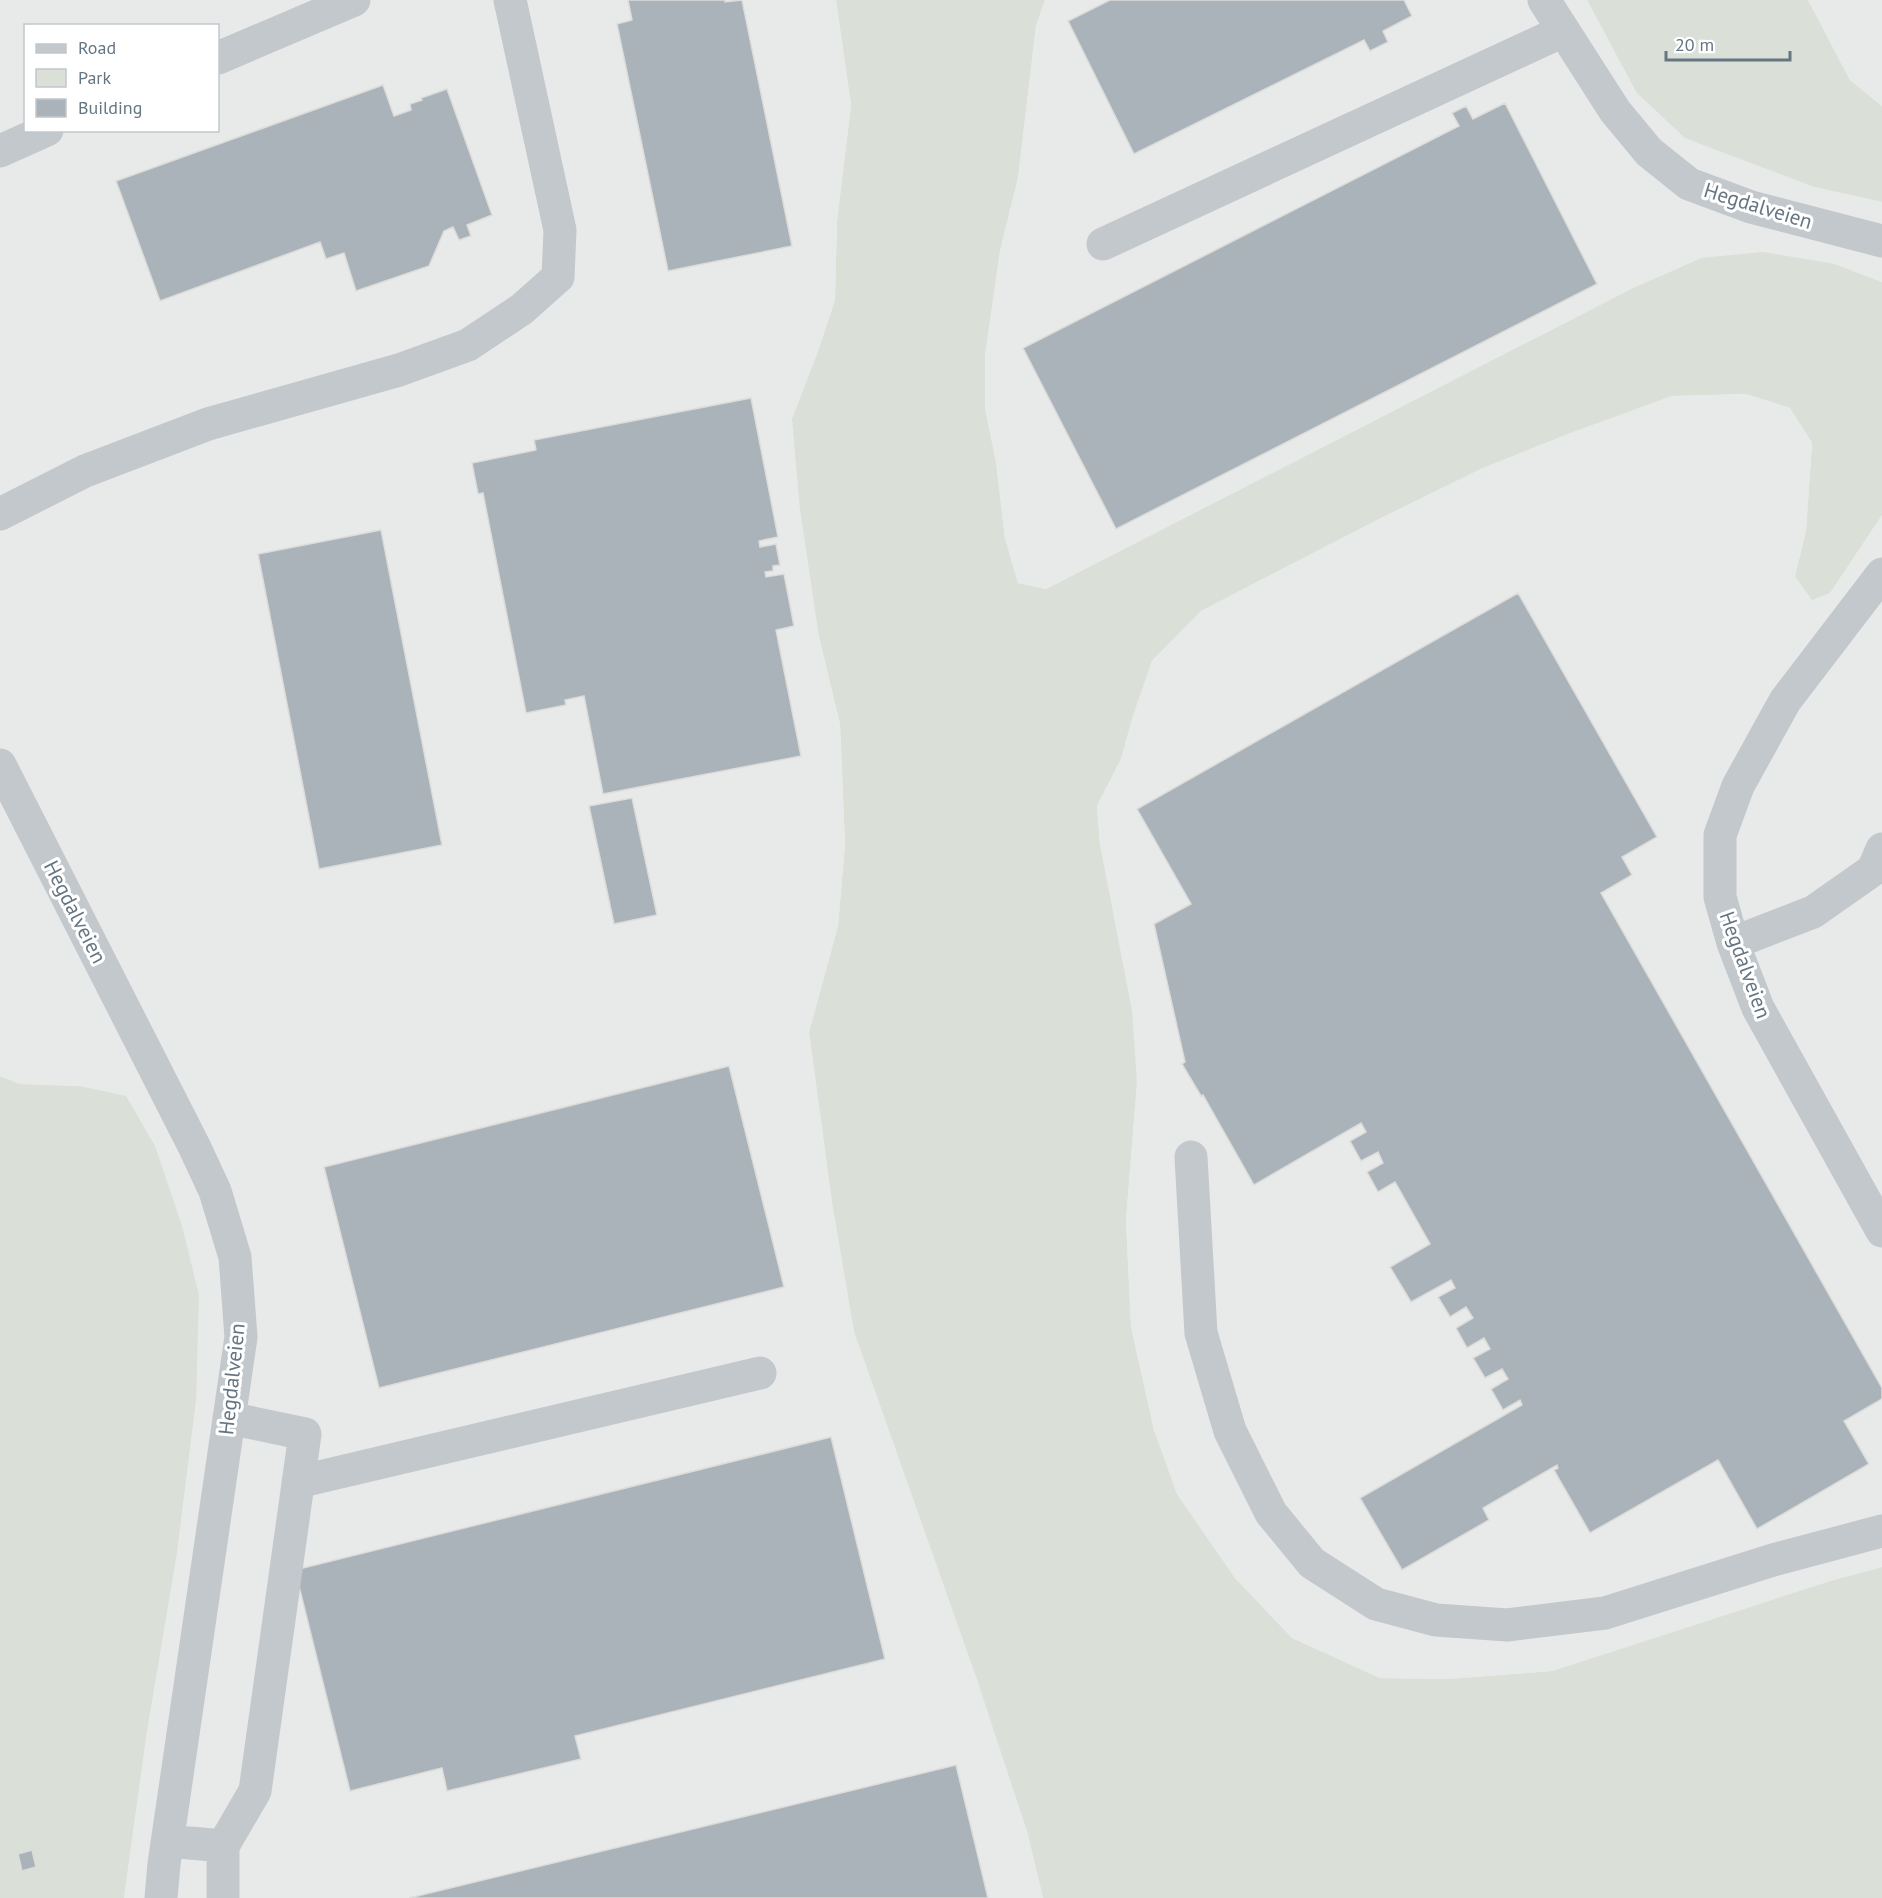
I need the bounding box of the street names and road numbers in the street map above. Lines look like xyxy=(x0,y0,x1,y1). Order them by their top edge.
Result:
street label: Hegdalveien xyxy=(1701,176,1816,235)
street label: Hegdalveien xyxy=(38,856,113,968)
street label: Hegdalveien xyxy=(1714,908,1777,1022)
street label: Hegdalveien xyxy=(212,1322,251,1436)

